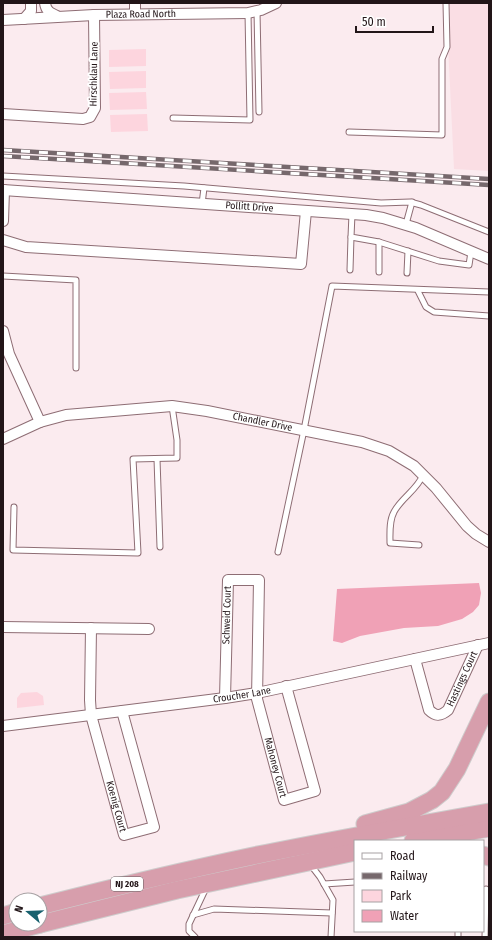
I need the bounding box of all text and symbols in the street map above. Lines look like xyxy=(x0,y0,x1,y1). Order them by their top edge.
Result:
street label: Plaza Road North xyxy=(106,8,176,21)
scale bar xyxy=(356,8,433,34)
text: 50 m xyxy=(362,15,386,29)
street label: Hirschklau Lane xyxy=(87,41,101,107)
street label: Pollitt Drive xyxy=(225,199,274,215)
street label: Chandler Drive xyxy=(232,410,293,434)
street label: Schweid Court xyxy=(220,585,234,644)
street label: Hastings Court xyxy=(444,649,481,708)
street label: Croucher Lane xyxy=(212,684,272,705)
street label: Mahoney Court xyxy=(262,736,289,800)
street label: Koenig Court xyxy=(103,780,129,834)
legend xyxy=(354,840,484,932)
text: Road xyxy=(390,849,415,863)
text: Railway xyxy=(390,869,428,883)
road number: NJ 208 xyxy=(111,877,143,891)
text: Park xyxy=(390,889,412,903)
north arrow xyxy=(8,892,48,932)
text: N xyxy=(12,904,26,914)
text: Water xyxy=(390,909,419,923)

